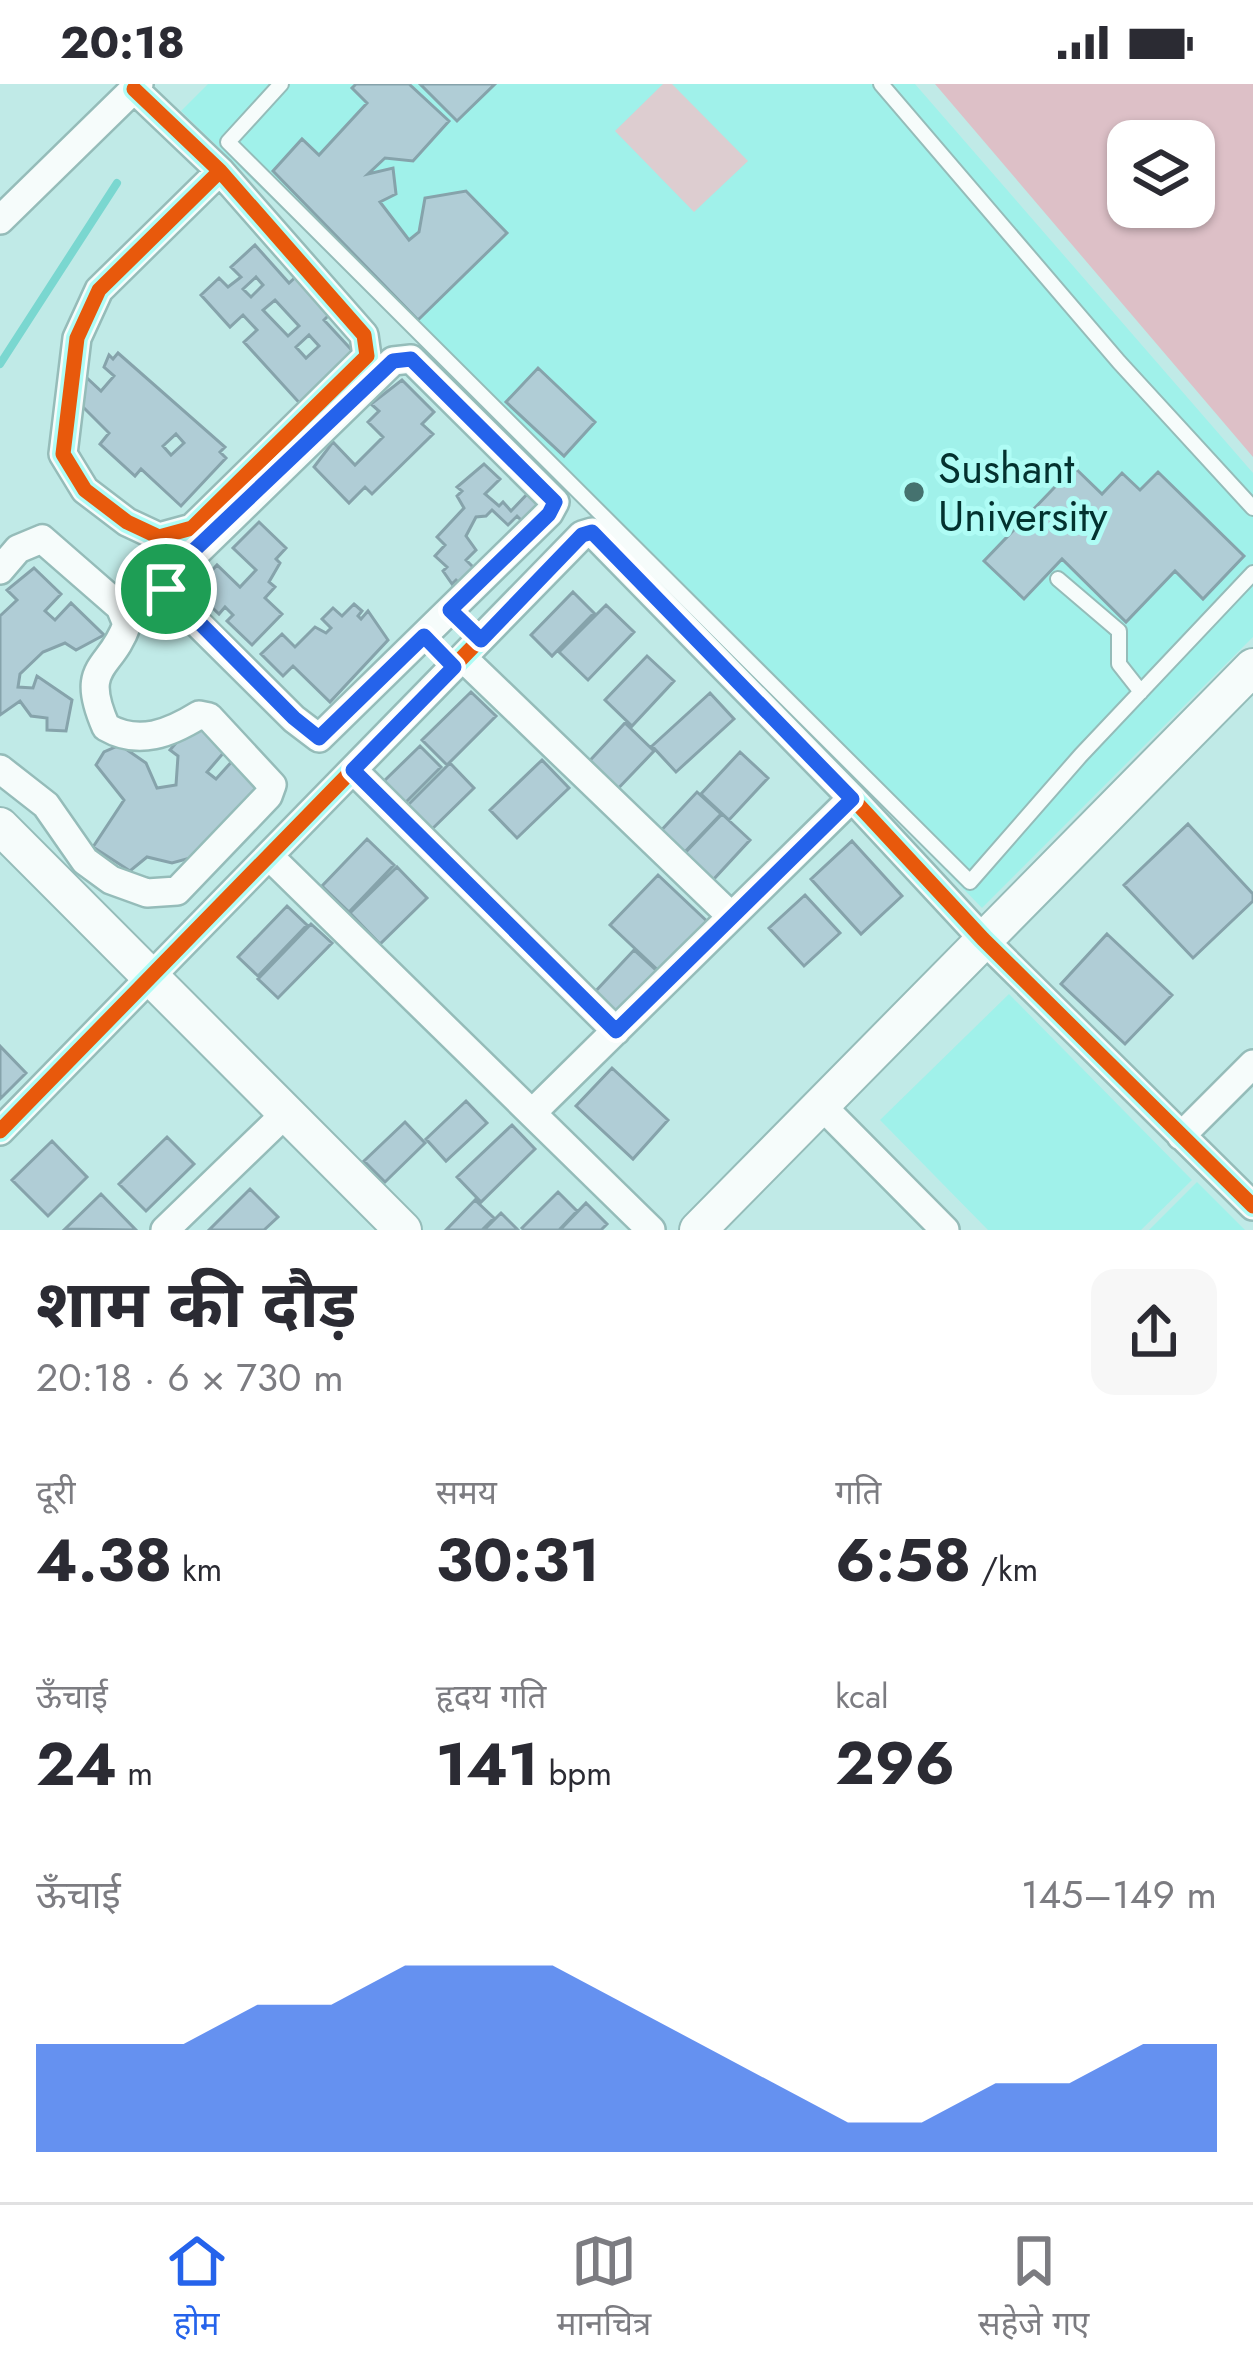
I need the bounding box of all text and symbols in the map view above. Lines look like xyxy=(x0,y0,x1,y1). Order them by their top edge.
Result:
text: 20:18 xyxy=(60,10,185,75)
map controls xyxy=(1107,120,1215,228)
button: layers xyxy=(1107,120,1215,228)
place label: Sushant University xyxy=(938,438,1108,547)
marker: Sushant University xyxy=(901,479,927,505)
pin xyxy=(115,538,217,640)
icon: arrive xyxy=(133,556,199,622)
text: शाम की दौड़ xyxy=(36,1256,356,1352)
button: share xyxy=(1091,1269,1217,1395)
text: 20:18 · 6 × 730 m xyxy=(36,1349,344,1406)
text: दूरी xyxy=(36,1469,76,1516)
text: समय xyxy=(436,1469,497,1516)
text: गति xyxy=(835,1469,881,1516)
text: 4.38 xyxy=(36,1517,172,1604)
text: 30:31 xyxy=(436,1517,600,1604)
text: 6:58 xyxy=(835,1517,971,1604)
text: km xyxy=(172,1546,222,1593)
text: /km xyxy=(971,1546,1038,1593)
text: ऊँचाई xyxy=(36,1673,108,1720)
text: हृदय गति xyxy=(436,1673,546,1720)
text: kcal xyxy=(835,1673,889,1720)
text: 296 xyxy=(835,1720,955,1807)
text: 24 xyxy=(36,1721,117,1808)
text: 141 xyxy=(436,1721,539,1808)
text: m xyxy=(117,1750,153,1797)
text: bpm xyxy=(539,1750,612,1797)
text: ऊँचाई xyxy=(36,1866,121,1923)
text: 145–149 m xyxy=(1021,1866,1217,1923)
tab: होम xyxy=(164,2228,230,2348)
tab: मानचित्र xyxy=(557,2228,651,2348)
tab: सहेजे गए xyxy=(978,2228,1089,2348)

